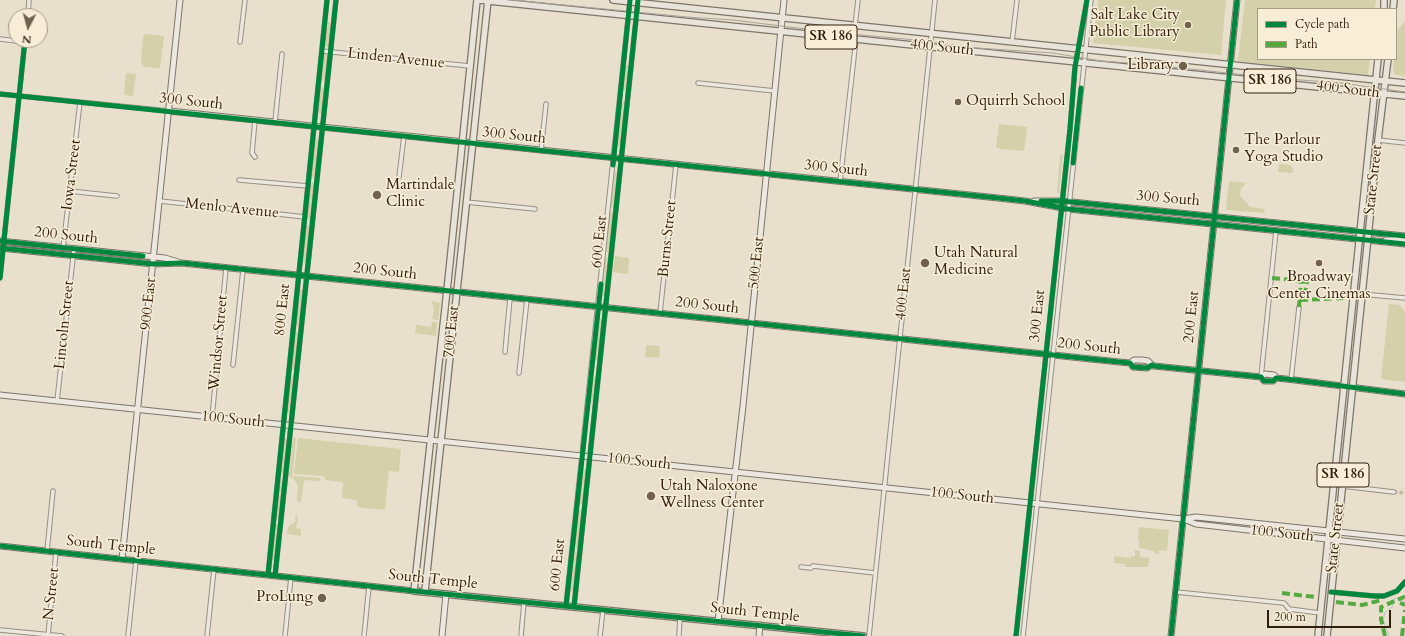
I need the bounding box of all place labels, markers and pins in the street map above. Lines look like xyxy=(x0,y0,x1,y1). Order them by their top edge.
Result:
place label: Salt Lake City Public Library xyxy=(1089,7,1180,42)
marker: Salt Lake City Public Library xyxy=(1183,20,1193,30)
place label: Library xyxy=(1127,57,1174,75)
marker: Library xyxy=(1177,60,1189,72)
place label: Oquirrh School xyxy=(966,93,1065,111)
marker: Oquirrh School xyxy=(953,97,963,107)
place label: The Parlour Yoga Studio xyxy=(1244,132,1323,167)
marker: The Parlour Yoga Studio xyxy=(1231,145,1241,155)
place label: Martindale Clinic xyxy=(386,177,455,212)
marker: Martindale Clinic xyxy=(371,189,383,201)
place label: Utah Natural Medicine xyxy=(934,245,1018,280)
marker: Utah Natural Medicine xyxy=(919,257,931,269)
marker: Broadway Center Cinemas xyxy=(1314,258,1324,268)
place label: Broadway Center Cinemas xyxy=(1267,269,1371,304)
place label: Utah Naloxone Wellness Center xyxy=(660,478,764,513)
marker: Utah Naloxone Wellness Center xyxy=(645,490,657,502)
place label: ProLung xyxy=(256,589,313,607)
marker: ProLung xyxy=(316,592,328,604)

